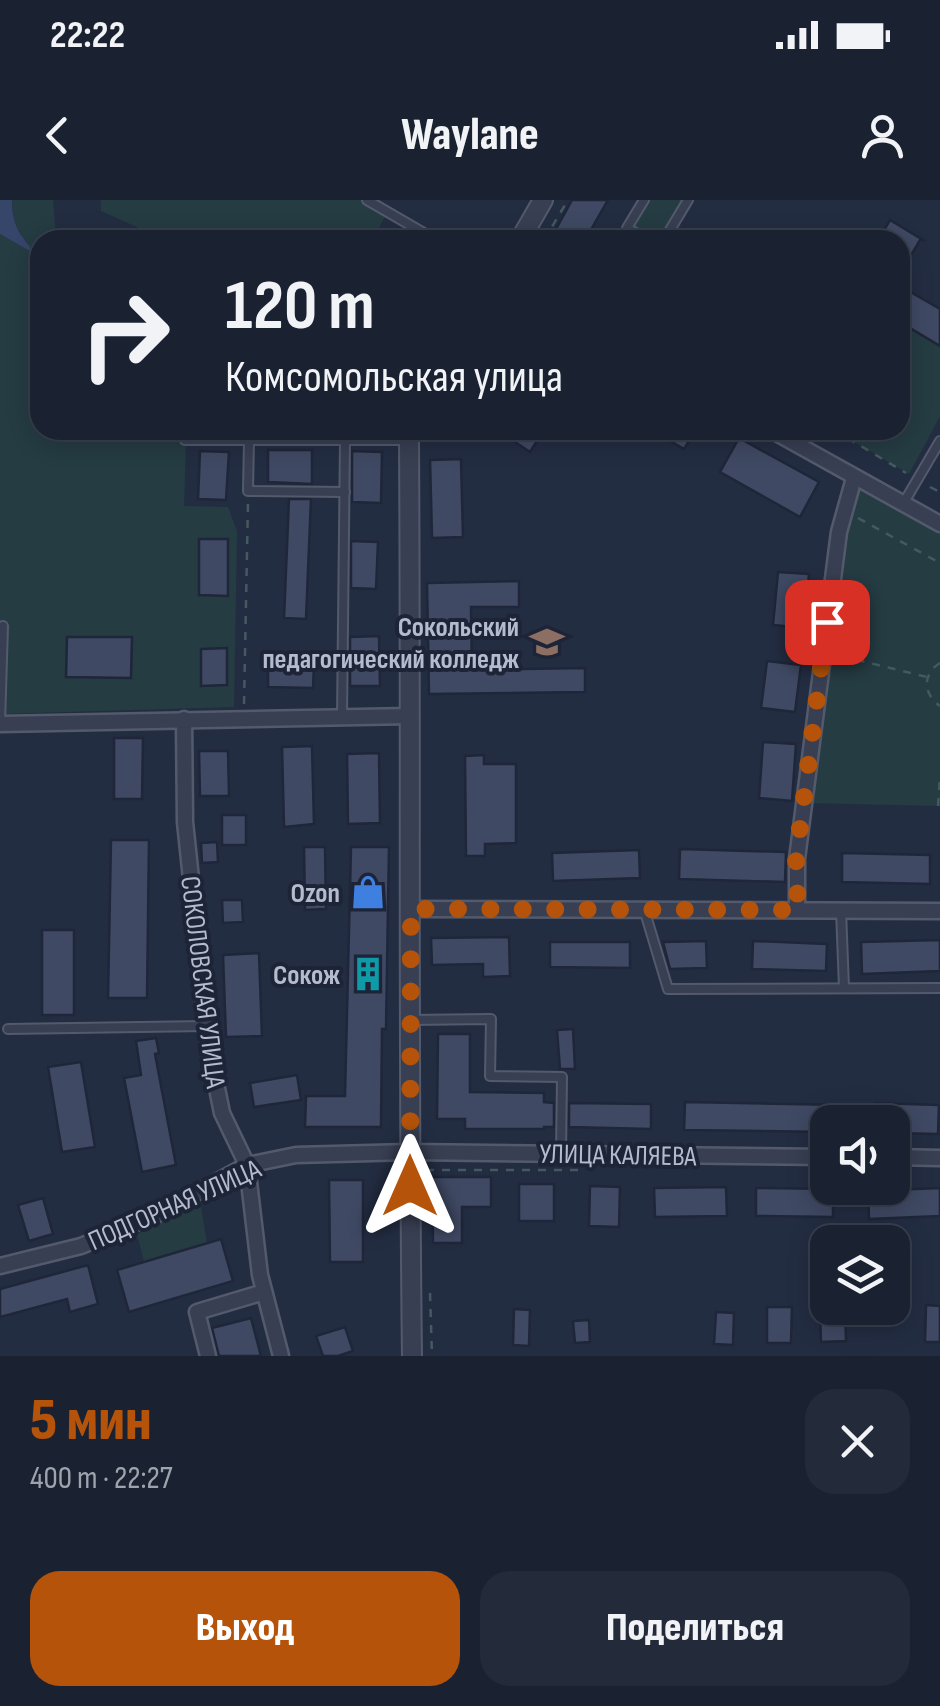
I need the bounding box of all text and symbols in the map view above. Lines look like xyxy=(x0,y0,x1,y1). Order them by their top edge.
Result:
text: 22:22 xyxy=(50,13,125,58)
icon: back xyxy=(30,108,85,163)
text: Waylane xyxy=(401,108,539,163)
icon: person xyxy=(855,108,910,163)
text: 120 m xyxy=(225,265,375,349)
icon: right xyxy=(60,270,190,400)
text: Комсомольская улица xyxy=(225,350,563,405)
pin xyxy=(785,580,870,665)
icon: arrive xyxy=(800,595,855,650)
place label: Сокольский педагогический колледж xyxy=(262,611,519,676)
school or university icon: Сокольский педагогический колледж xyxy=(528,623,566,661)
shop icon: Ozon xyxy=(349,873,387,911)
street label: СОКОЛОВСКАЯ УЛИЦА xyxy=(173,874,232,1091)
place label: Ozon xyxy=(290,877,340,910)
building icon: Сокож xyxy=(349,955,387,993)
place label: Сокож xyxy=(273,959,340,992)
map controls xyxy=(810,1105,910,1325)
button: sound xyxy=(810,1105,910,1205)
position arrow xyxy=(358,1134,462,1238)
street label: УЛИЦА КАЛЯЕВА xyxy=(539,1138,698,1173)
street label: ПОДГОРНАЯ УЛИЦА xyxy=(83,1152,267,1258)
button: layers xyxy=(810,1225,910,1325)
text: 5 мин xyxy=(30,1385,152,1457)
button: close xyxy=(805,1389,910,1494)
text: 400 m · 22:27 xyxy=(30,1459,173,1498)
button: Выход xyxy=(30,1571,460,1686)
button: Поделиться xyxy=(480,1571,910,1686)

